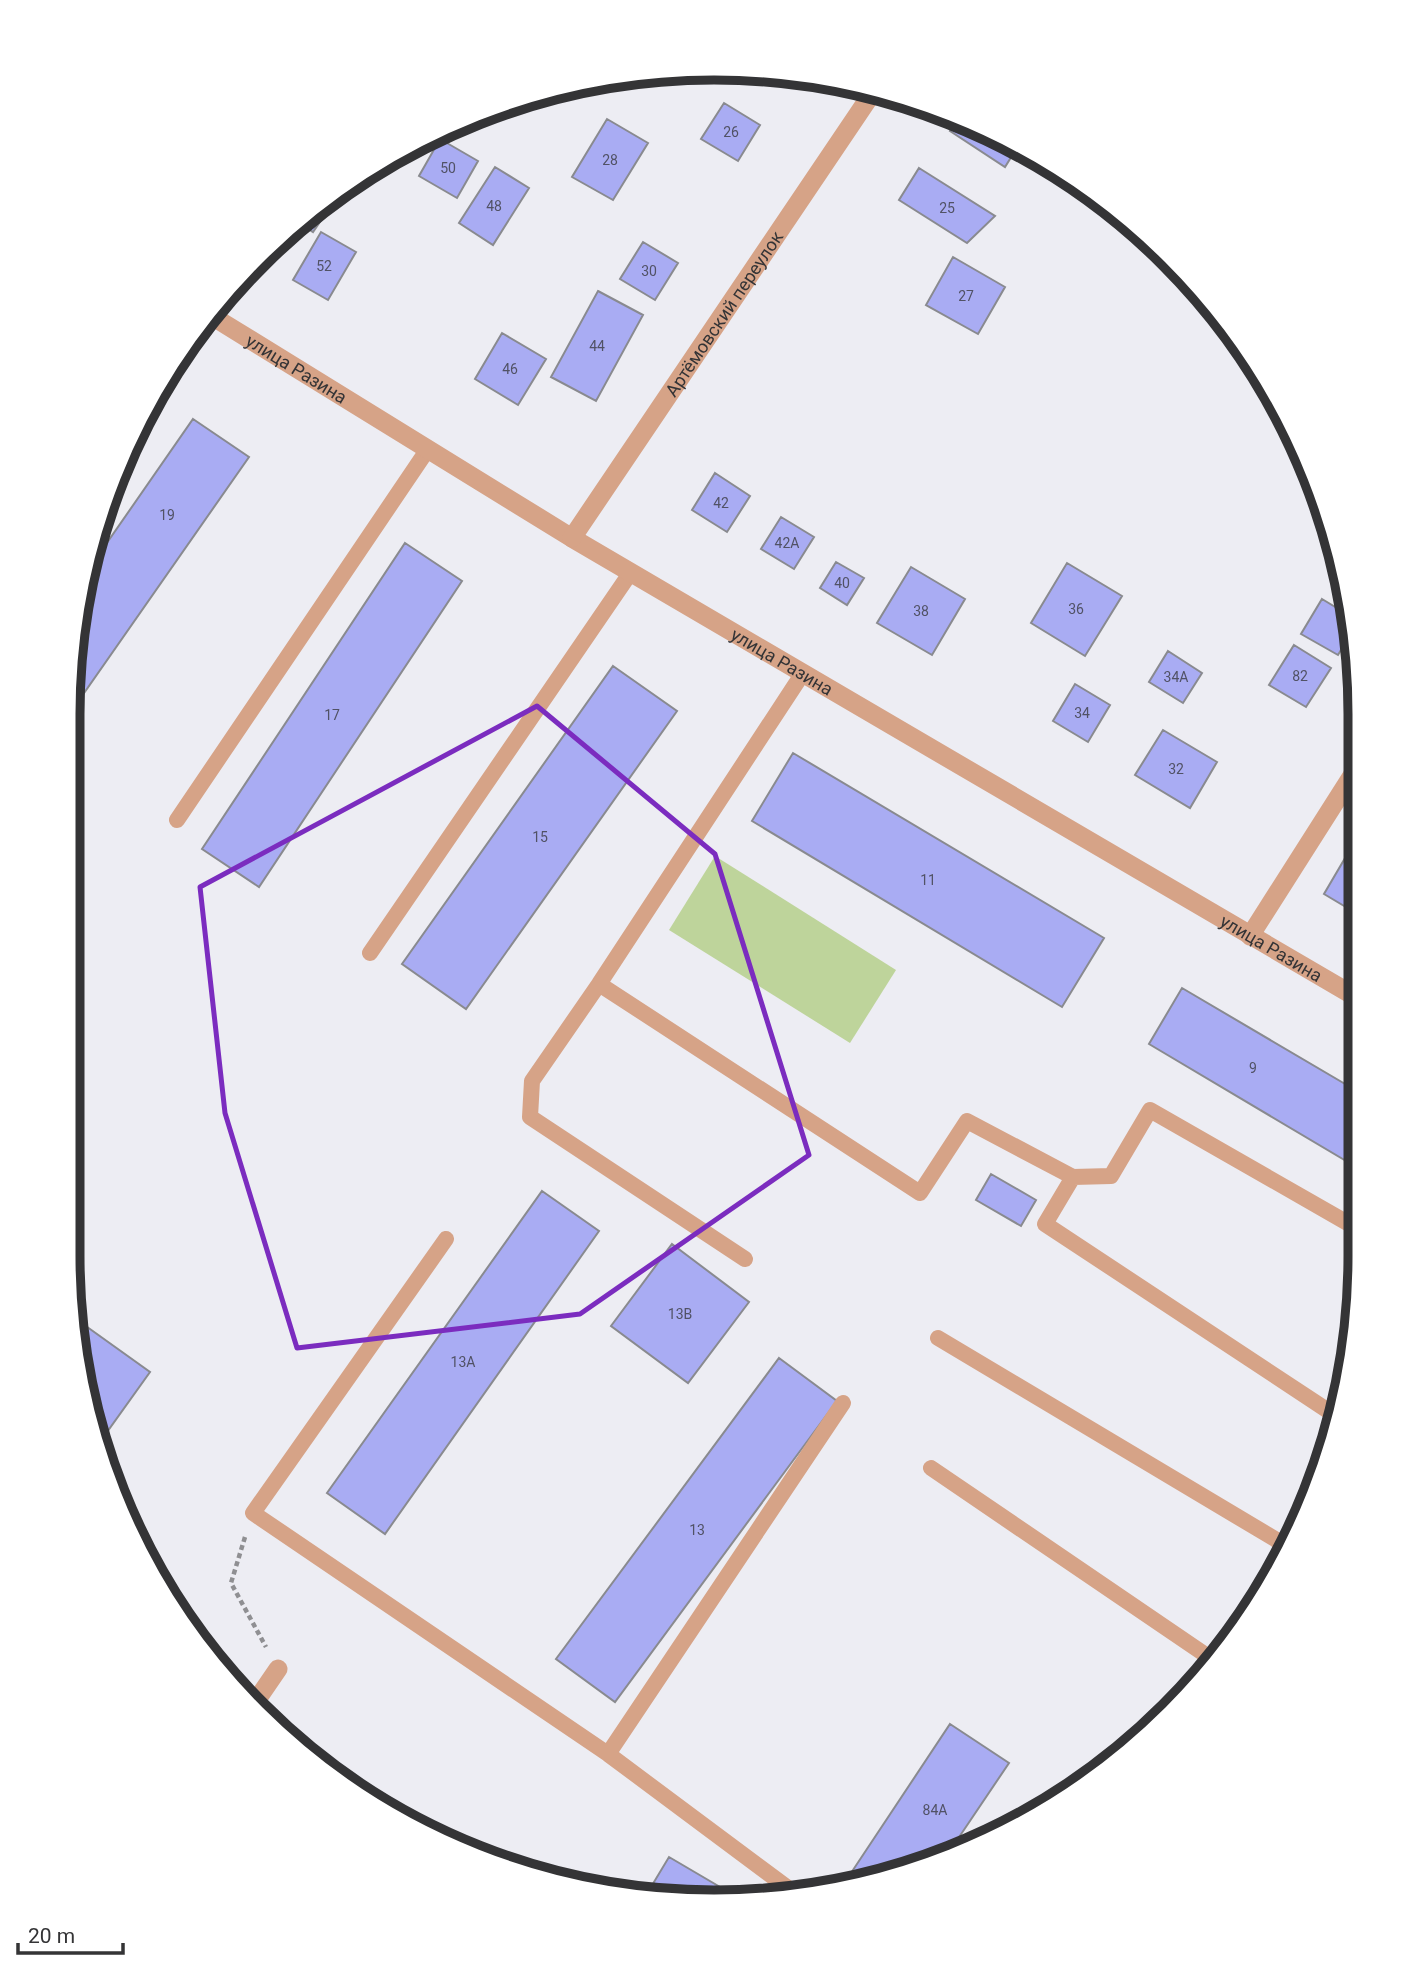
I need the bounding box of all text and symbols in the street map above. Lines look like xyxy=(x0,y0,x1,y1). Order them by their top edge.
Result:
house number: 26 xyxy=(723,124,739,140)
house number: 28 xyxy=(602,152,618,168)
house number: 50 xyxy=(440,160,456,176)
house number: 48 xyxy=(486,198,502,214)
house number: 25 xyxy=(939,200,955,216)
street label: Артёмовский переулок xyxy=(660,226,787,400)
house number: 52 xyxy=(316,258,332,274)
house number: 30 xyxy=(641,263,657,279)
house number: 27 xyxy=(958,288,974,304)
street label: улица Разина xyxy=(242,329,351,407)
house number: 44 xyxy=(589,338,605,354)
house number: 46 xyxy=(502,361,518,377)
house number: 42 xyxy=(713,495,729,511)
house number: 19 xyxy=(159,507,175,523)
house number: 42А xyxy=(775,535,799,551)
house number: 40 xyxy=(834,575,850,591)
house number: 36 xyxy=(1068,601,1084,617)
house number: 38 xyxy=(913,603,929,619)
street label: улица Разина xyxy=(727,623,837,699)
house number: 82 xyxy=(1292,668,1308,684)
house number: 34А xyxy=(1164,669,1188,685)
house number: 34 xyxy=(1074,705,1090,721)
house number: 17 xyxy=(324,707,340,723)
house number: 32 xyxy=(1168,761,1184,777)
house number: 15 xyxy=(532,829,548,845)
house number: 11 xyxy=(920,872,936,888)
street label: улица Разина xyxy=(1217,910,1326,986)
house number: 9 xyxy=(1249,1060,1257,1076)
house number: 13В xyxy=(668,1306,692,1322)
house number: 13А xyxy=(451,1354,475,1370)
house number: 13 xyxy=(689,1522,705,1538)
house number: 84А xyxy=(923,1802,947,1818)
scale bar xyxy=(18,1912,122,1956)
text: 20 m xyxy=(28,1924,75,1948)

